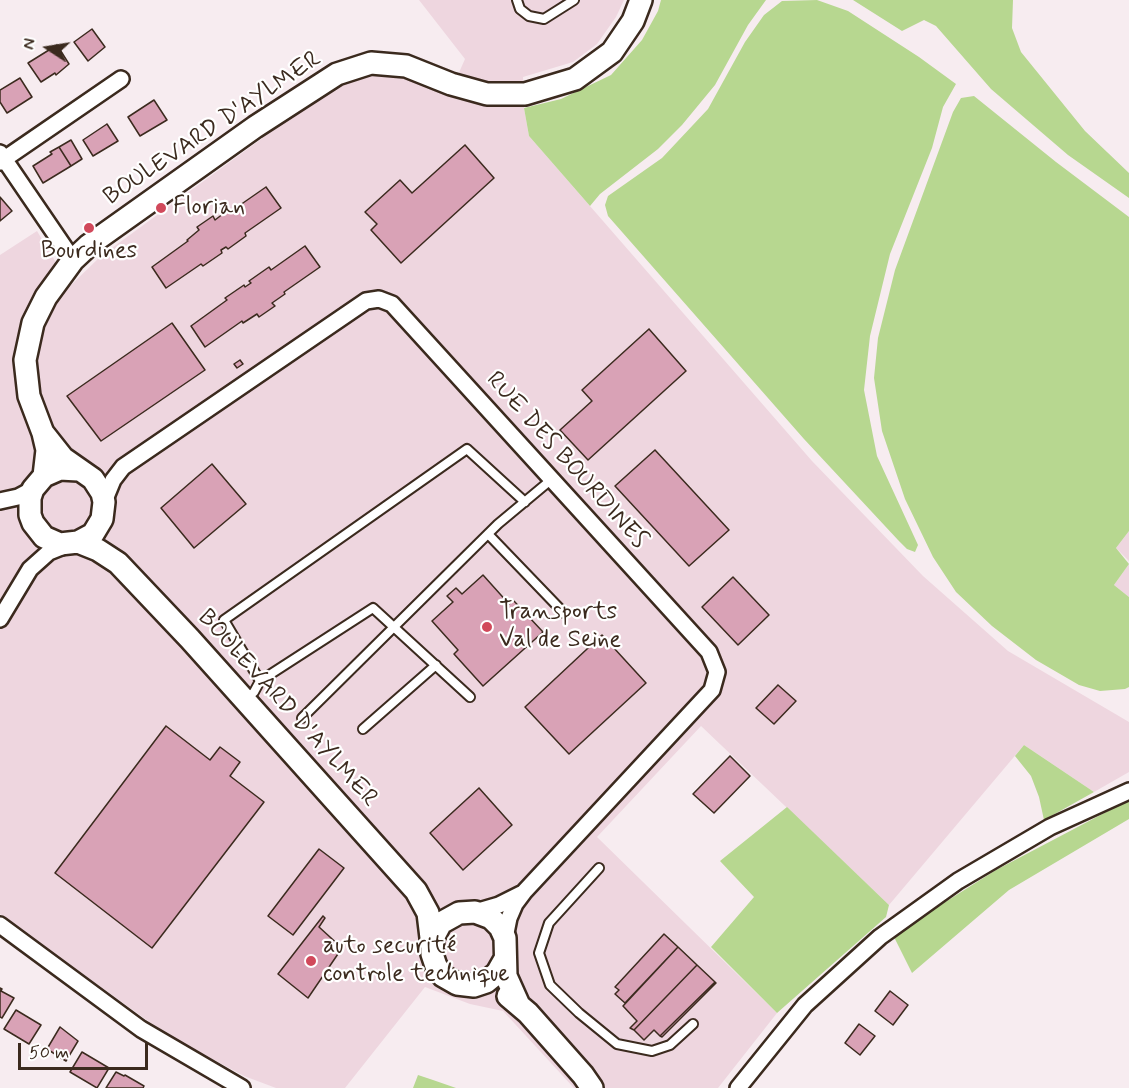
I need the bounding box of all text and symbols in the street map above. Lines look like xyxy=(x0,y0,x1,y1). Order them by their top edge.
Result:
north arrow xyxy=(18,18,78,78)
text: N xyxy=(19,37,41,52)
street label: BOULEVARD D'AYLMER xyxy=(99,45,327,213)
place label: Florian xyxy=(173,194,245,222)
marker: Florian xyxy=(154,201,168,215)
marker: Bourdines xyxy=(82,221,96,235)
place label: Bourdines xyxy=(41,238,137,266)
street label: RUE DES BOURDINES xyxy=(479,367,653,555)
place label: Transports Val de Seine xyxy=(499,599,621,655)
street label: BOULEVARD D'AYLMER xyxy=(191,604,383,814)
marker: Transports Val de Seine xyxy=(480,620,494,634)
place label: auto securité controle technique xyxy=(323,933,510,989)
marker: auto securité controle technique xyxy=(304,954,318,968)
scale bar xyxy=(21,1031,152,1069)
text: 50 m xyxy=(29,1041,69,1065)

